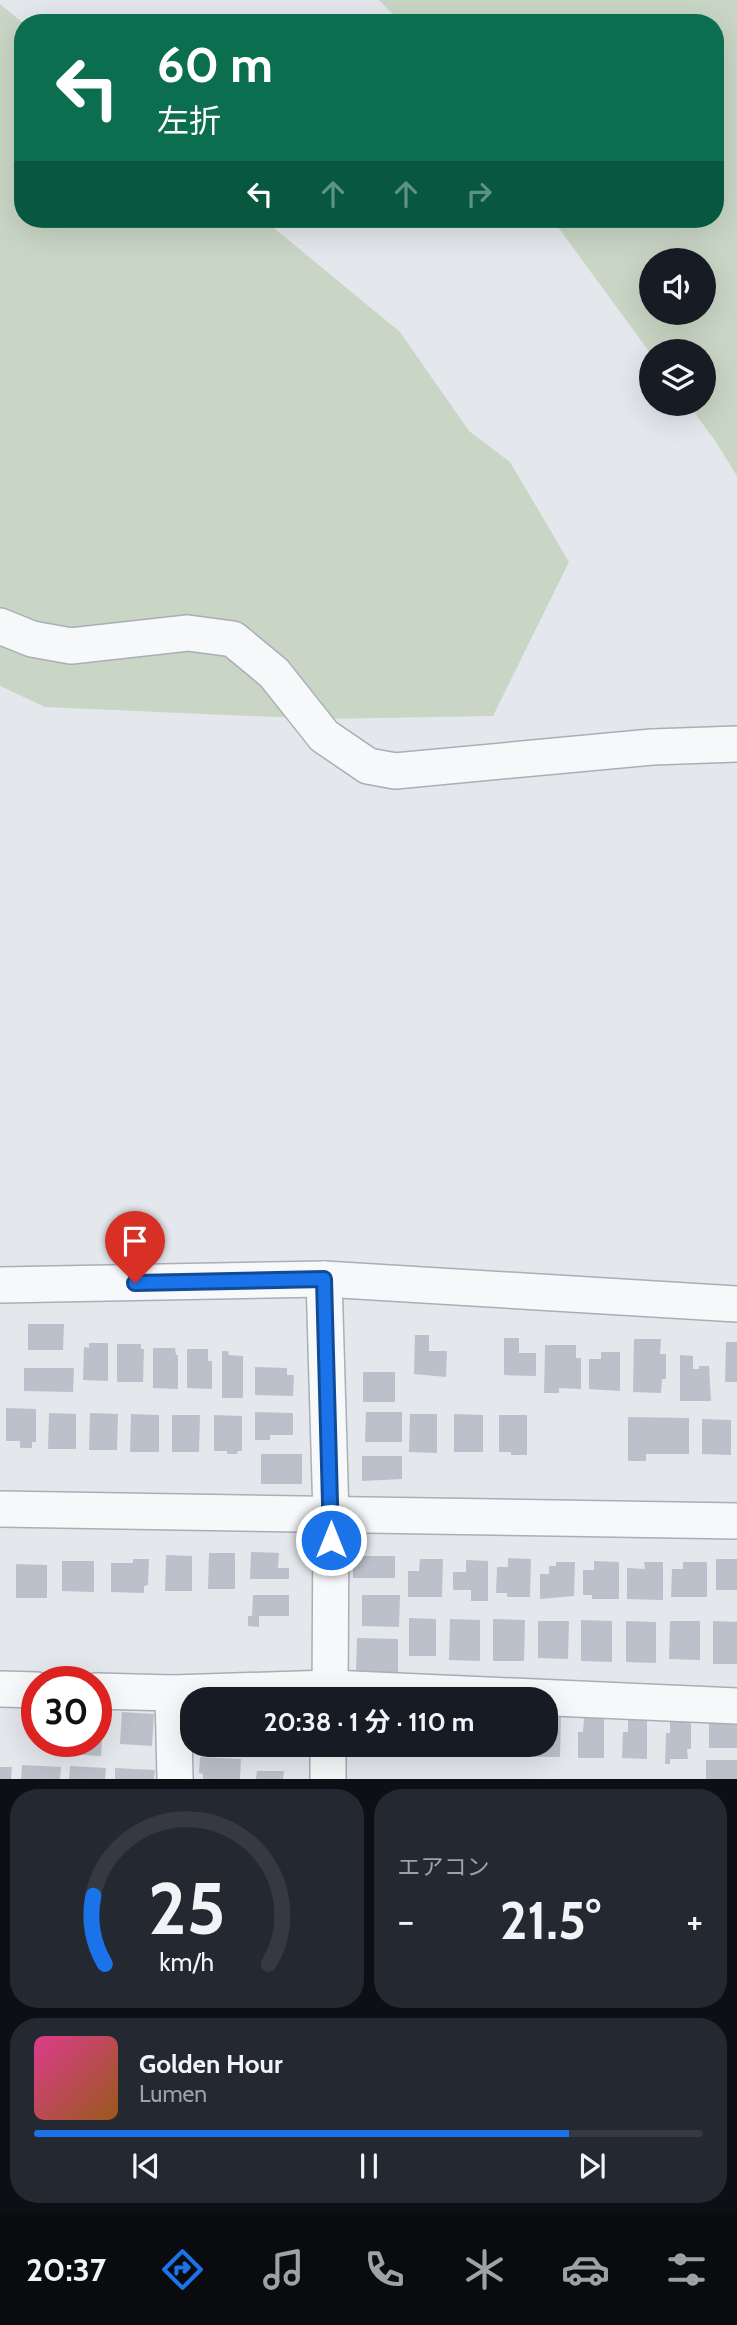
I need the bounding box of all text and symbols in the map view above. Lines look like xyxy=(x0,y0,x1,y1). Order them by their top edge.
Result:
text: 60 m xyxy=(157,35,273,94)
icon: left xyxy=(42,42,133,133)
text: 左折 xyxy=(157,101,221,140)
icon: left xyxy=(241,175,279,213)
icon: ahead xyxy=(314,175,352,213)
icon: ahead xyxy=(387,175,425,213)
icon: right xyxy=(460,175,498,213)
map controls xyxy=(639,248,716,416)
button: sound xyxy=(639,248,716,325)
button: layers xyxy=(639,339,716,416)
pin xyxy=(105,1211,165,1283)
icon: arrive xyxy=(116,1222,154,1260)
position arrow xyxy=(294,1503,368,1577)
speed limit sign: 30 xyxy=(21,1666,112,1757)
text: 20:38 · 1 分 · 110 m xyxy=(264,1706,474,1738)
text: エアコン xyxy=(398,1853,490,1881)
text: 25 xyxy=(148,1865,226,1953)
text: 21.5° xyxy=(500,1889,601,1952)
text: − xyxy=(398,1897,414,1944)
text: + xyxy=(686,1897,703,1944)
text: km/h xyxy=(159,1947,214,1977)
text: Golden Hour xyxy=(139,2048,282,2080)
text: Lumen xyxy=(139,2080,207,2108)
icon: previous xyxy=(127,2147,165,2185)
icon: pause xyxy=(350,2147,388,2185)
icon: next xyxy=(573,2147,611,2185)
icon: directions xyxy=(158,2245,207,2294)
icon: music xyxy=(259,2245,308,2294)
icon: phone xyxy=(360,2245,409,2294)
icon: climate xyxy=(460,2245,509,2294)
icon: car xyxy=(561,2245,610,2294)
icon: filters xyxy=(662,2245,711,2294)
text: 20:37 xyxy=(26,2250,106,2289)

